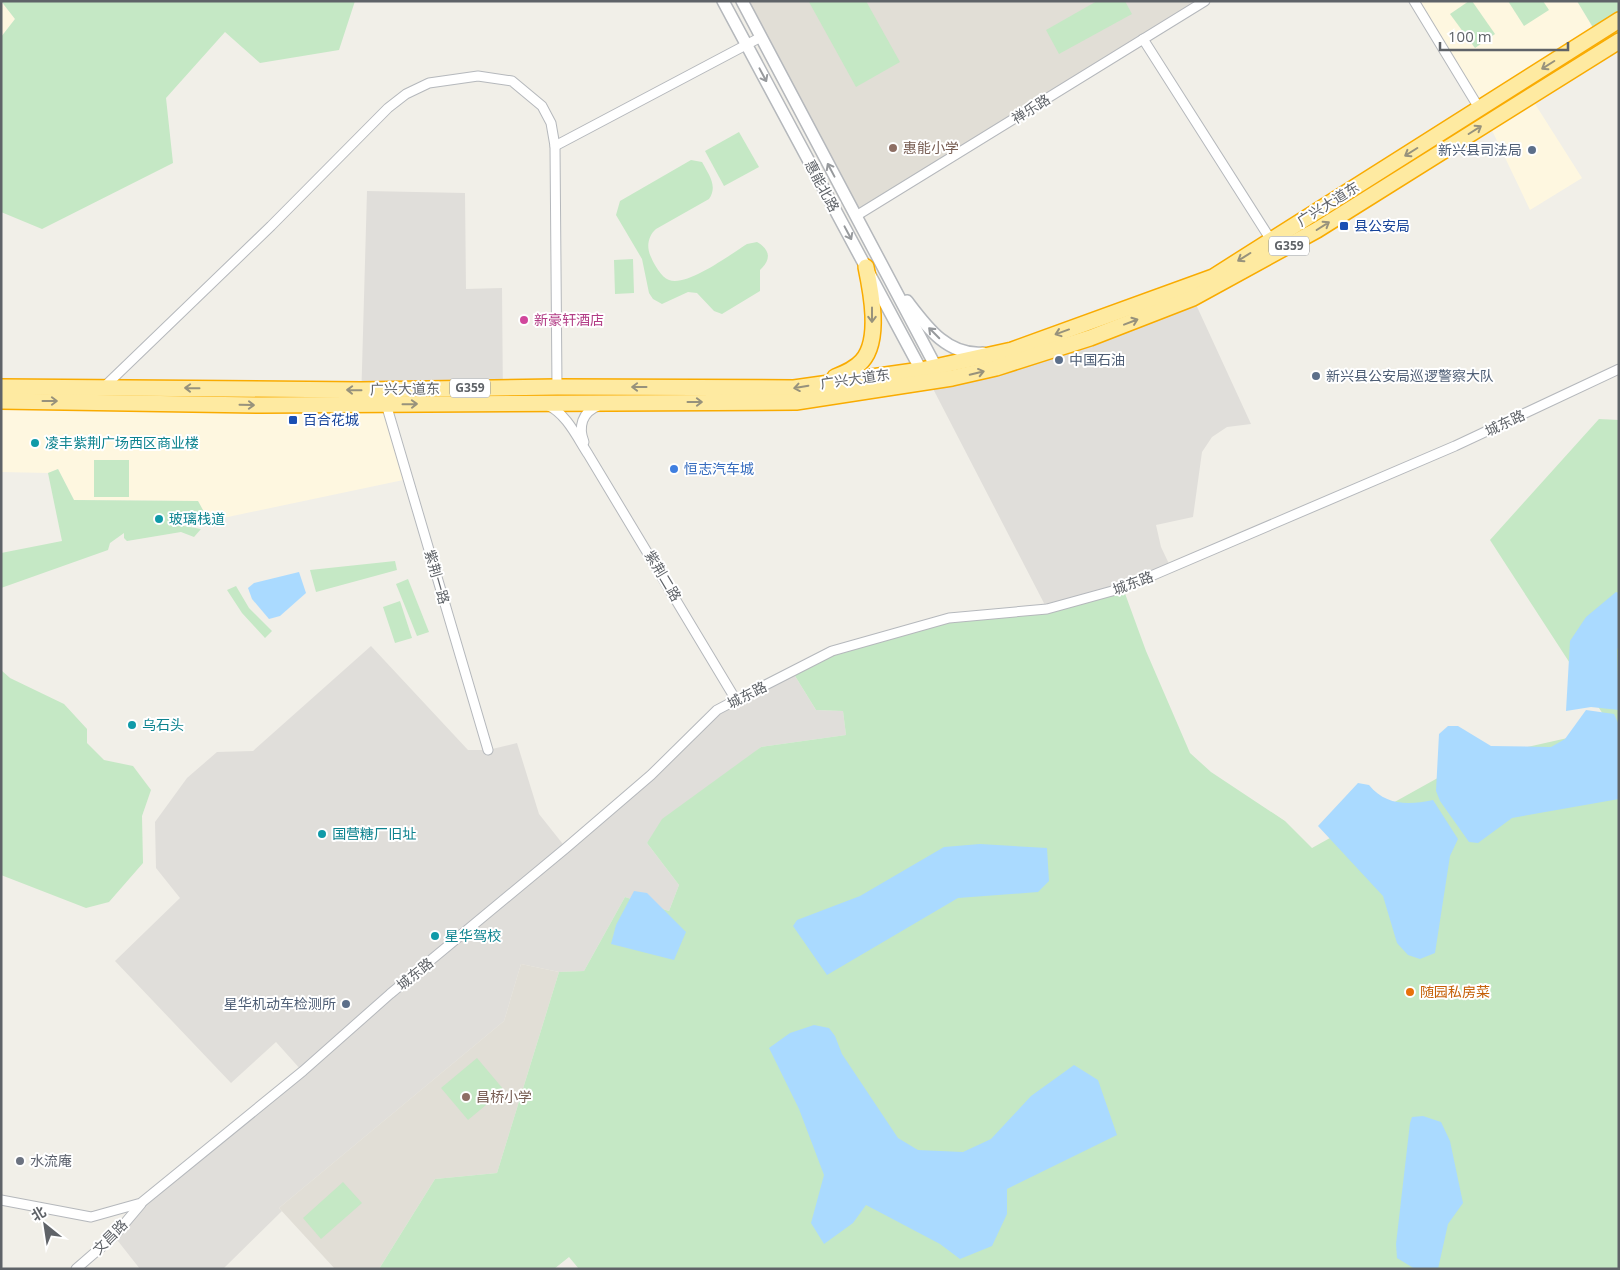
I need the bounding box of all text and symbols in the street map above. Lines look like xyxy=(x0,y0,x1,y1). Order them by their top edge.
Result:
scale bar xyxy=(1440,20,1568,52)
text: 100 m xyxy=(1448,26,1492,46)
one-way arrow xyxy=(1541,59,1555,70)
one-way arrow xyxy=(758,67,768,82)
street label: 禅乐路 xyxy=(1008,89,1054,128)
one-way arrow xyxy=(1467,125,1481,135)
place label: 惠能小学 xyxy=(903,138,959,157)
place label: 新兴县司法局 xyxy=(1438,140,1522,159)
marker: 惠能小学 xyxy=(887,142,899,154)
marker: 新兴县司法局 xyxy=(1526,144,1538,156)
one-way arrow xyxy=(1404,147,1418,157)
street label: 惠能北路 xyxy=(801,157,844,215)
one-way arrow xyxy=(826,162,836,177)
street label: 广兴大道东 xyxy=(1293,177,1362,230)
place label: 县公安局 xyxy=(1354,216,1410,235)
marker: 县公安局 xyxy=(1338,220,1350,232)
one-way arrow xyxy=(1315,221,1329,231)
one-way arrow xyxy=(843,226,853,241)
road number: G359 xyxy=(1269,237,1309,256)
one-way arrow xyxy=(1237,253,1251,263)
one-way arrow xyxy=(867,306,877,322)
place label: 新豪轩酒店 xyxy=(534,310,604,329)
marker: 新豪轩酒店 xyxy=(518,314,530,326)
one-way arrow xyxy=(1123,317,1138,327)
one-way arrow xyxy=(928,327,940,339)
one-way arrow xyxy=(1054,328,1070,337)
place label: 中国石油 xyxy=(1069,350,1125,369)
marker: 中国石油 xyxy=(1053,354,1065,366)
street label: 广兴大道东 xyxy=(819,364,891,393)
place label: 新兴县公安局巡逻警察大队 xyxy=(1326,366,1494,385)
one-way arrow xyxy=(968,368,984,377)
marker: 新兴县公安局巡逻警察大队 xyxy=(1310,370,1322,382)
street label: 广兴大道东 xyxy=(370,378,440,399)
road number: G359 xyxy=(450,378,490,398)
one-way arrow xyxy=(631,382,648,392)
one-way arrow xyxy=(794,382,810,392)
one-way arrow xyxy=(184,383,200,393)
one-way arrow xyxy=(346,385,362,395)
one-way arrow xyxy=(42,396,58,406)
one-way arrow xyxy=(686,397,703,407)
one-way arrow xyxy=(402,399,418,409)
one-way arrow xyxy=(239,400,255,409)
street label: 城东路 xyxy=(1482,405,1528,440)
place label: 百合花城 xyxy=(303,410,359,429)
marker: 百合花城 xyxy=(287,414,299,426)
place label: 凌丰紫荆广场西区商业楼 xyxy=(45,433,199,452)
marker: 凌丰紫荆广场西区商业楼 xyxy=(29,437,41,449)
place label: 恒志汽车城 xyxy=(684,459,754,478)
marker: 恒志汽车城 xyxy=(668,463,680,475)
place label: 玻璃栈道 xyxy=(169,509,225,528)
marker: 玻璃栈道 xyxy=(153,513,165,525)
street label: 紫荆一路 xyxy=(421,547,454,606)
street label: 紫荆二路 xyxy=(641,547,686,605)
street label: 城东路 xyxy=(1110,566,1156,599)
street label: 城东路 xyxy=(724,677,770,713)
place label: 乌石头 xyxy=(142,715,184,734)
marker: 乌石头 xyxy=(126,719,138,731)
place label: 国营糖厂旧址 xyxy=(332,824,416,843)
marker: 国营糖厂旧址 xyxy=(316,828,328,840)
place label: 星华驾校 xyxy=(445,926,501,945)
marker: 星华驾校 xyxy=(429,930,441,942)
street label: 城东路 xyxy=(392,953,437,994)
place label: 随园私房菜 xyxy=(1420,982,1490,1001)
marker: 随园私房菜 xyxy=(1404,986,1416,998)
place label: 星华机动车检测所 xyxy=(224,994,336,1013)
marker: 星华机动车检测所 xyxy=(340,998,352,1010)
place label: 昌桥小学 xyxy=(476,1087,532,1106)
marker: 昌桥小学 xyxy=(460,1091,472,1103)
place label: 水流庵 xyxy=(30,1151,72,1170)
marker: 水流庵 xyxy=(14,1155,26,1167)
north arrow xyxy=(20,1200,70,1250)
text: 北 xyxy=(27,1202,49,1225)
street label: 文昌路 xyxy=(88,1215,131,1258)

